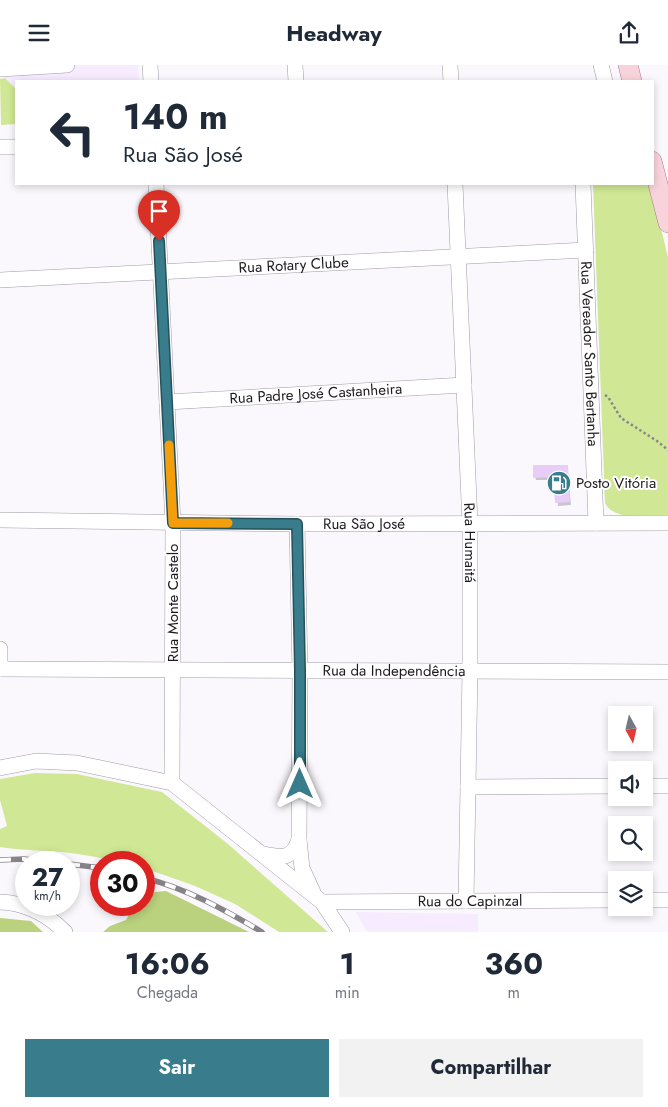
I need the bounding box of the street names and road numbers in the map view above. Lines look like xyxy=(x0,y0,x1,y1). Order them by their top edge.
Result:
street label: Rua Rotary Clube xyxy=(238,251,349,279)
street label: Rua Vereador Santo Bertanha xyxy=(575,261,604,447)
street label: Rua Padre José Castanheira xyxy=(229,378,403,409)
street label: Rua Humaitá xyxy=(458,502,481,583)
street label: Rua São José xyxy=(323,513,405,535)
street label: Rua Monte Castelo xyxy=(162,544,184,662)
street label: Rua da Independência xyxy=(323,659,465,682)
street label: Rua do Capinzal xyxy=(418,890,522,912)

